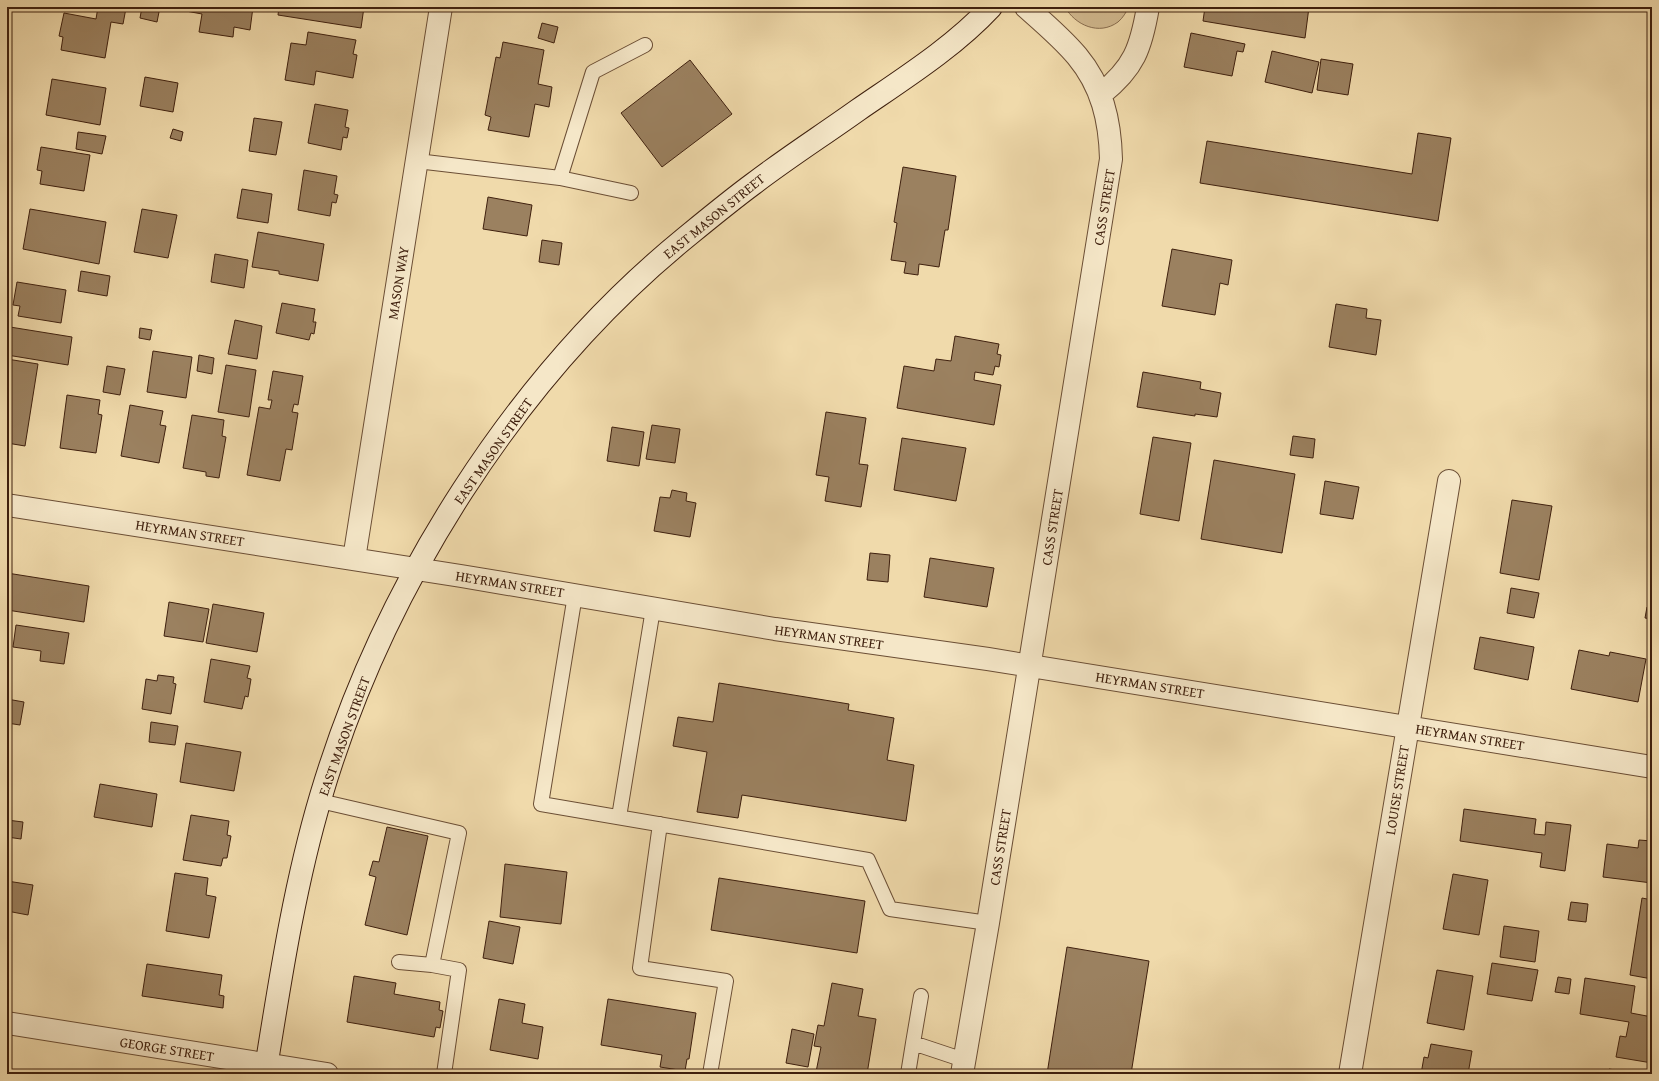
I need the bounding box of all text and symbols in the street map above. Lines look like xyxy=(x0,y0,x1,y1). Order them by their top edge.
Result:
street label: CASS STREET xyxy=(1088,167,1120,247)
street label: EAST MASON STREET xyxy=(659,169,769,263)
street label: MASON WAY xyxy=(382,244,414,321)
street label: EAST MASON STREET xyxy=(449,394,537,508)
street label: CASS STREET xyxy=(1036,487,1068,567)
street label: HEYRMAN STREET xyxy=(134,515,246,551)
street label: HEYRMAN STREET xyxy=(454,566,566,602)
street label: HEYRMAN STREET xyxy=(773,619,885,655)
street label: HEYRMAN STREET xyxy=(1094,667,1206,703)
street label: EAST MASON STREET xyxy=(313,673,375,798)
street label: HEYRMAN STREET xyxy=(1414,719,1526,755)
street label: LOUISE STREET xyxy=(1380,744,1414,836)
street label: CASS STREET xyxy=(984,807,1016,887)
street label: GEORGE STREET xyxy=(118,1032,216,1066)

